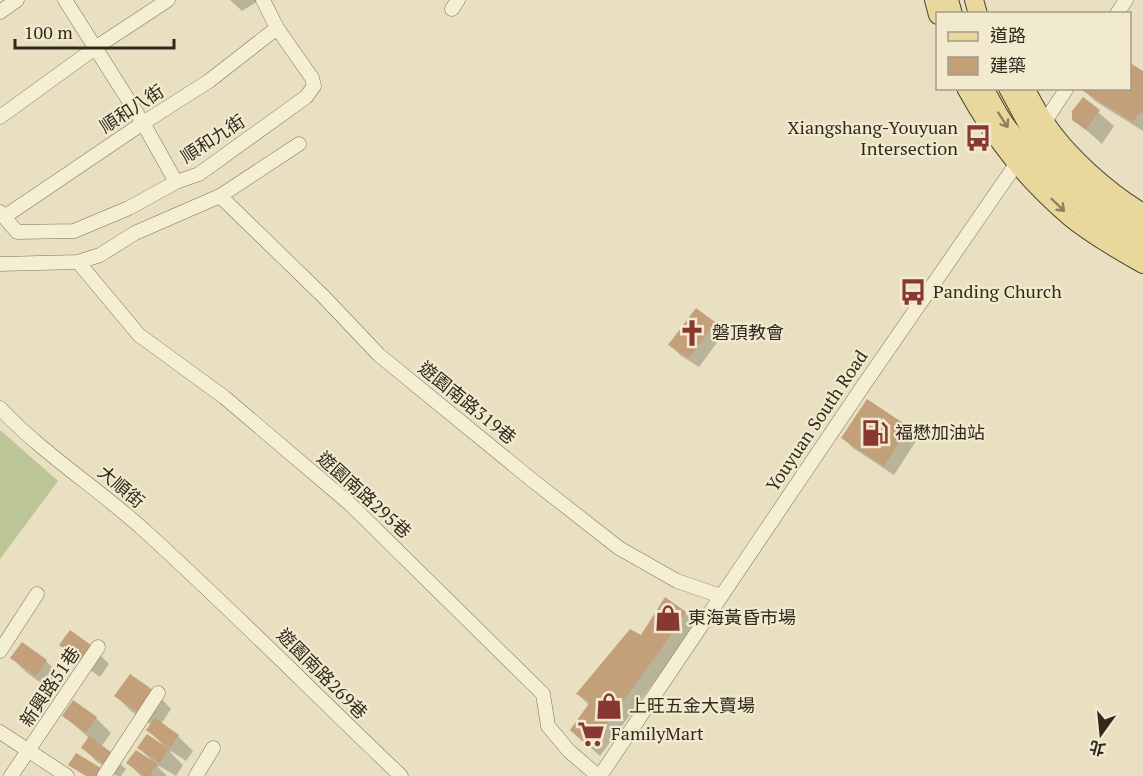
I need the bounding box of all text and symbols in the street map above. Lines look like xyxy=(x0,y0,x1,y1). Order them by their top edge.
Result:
scale bar xyxy=(15,12,174,50)
legend xyxy=(936,12,1131,90)
text: 100 m xyxy=(24,20,73,44)
text: 道路 xyxy=(990,23,1026,47)
text: 建築 xyxy=(990,53,1026,77)
street label: 順和八街 xyxy=(95,78,168,138)
street label: 順和九街 xyxy=(176,108,249,168)
one-way arrow xyxy=(997,112,1010,129)
place label: Xiangshang-Youyuan Intersection xyxy=(788,115,958,160)
bus stop icon: Xiangshang-Youyuan Intersection xyxy=(963,123,993,153)
one-way arrow xyxy=(1050,197,1065,212)
bus stop icon: Panding Church xyxy=(898,277,928,307)
place label: Panding Church xyxy=(933,279,1062,303)
church icon: 磐頂教會 xyxy=(677,318,707,348)
place label: 磐頂教會 xyxy=(712,320,784,344)
street label: Youyuan South Road xyxy=(760,345,872,496)
street label: 遊園南路319巷 xyxy=(414,356,521,449)
fuel station icon: 福懋加油站 xyxy=(860,418,890,448)
place label: 福懋加油站 xyxy=(895,420,985,444)
street label: 遊園南路295巷 xyxy=(312,446,417,543)
street label: 大順街 xyxy=(93,460,150,513)
shop icon: 東海黃昏市場 xyxy=(653,603,683,633)
place label: 東海黃昏市場 xyxy=(688,605,796,629)
street label: 遊園南路269巷 xyxy=(272,623,373,724)
street label: 新興路51巷 xyxy=(14,642,85,731)
shop icon: 上旺五金大賣場 xyxy=(594,691,624,721)
place label: 上旺五金大賣場 xyxy=(629,693,755,717)
north arrow xyxy=(1071,704,1131,764)
supermarket icon: FamilyMart xyxy=(576,719,606,749)
place label: FamilyMart xyxy=(611,721,704,745)
text: 北 xyxy=(1087,736,1108,761)

